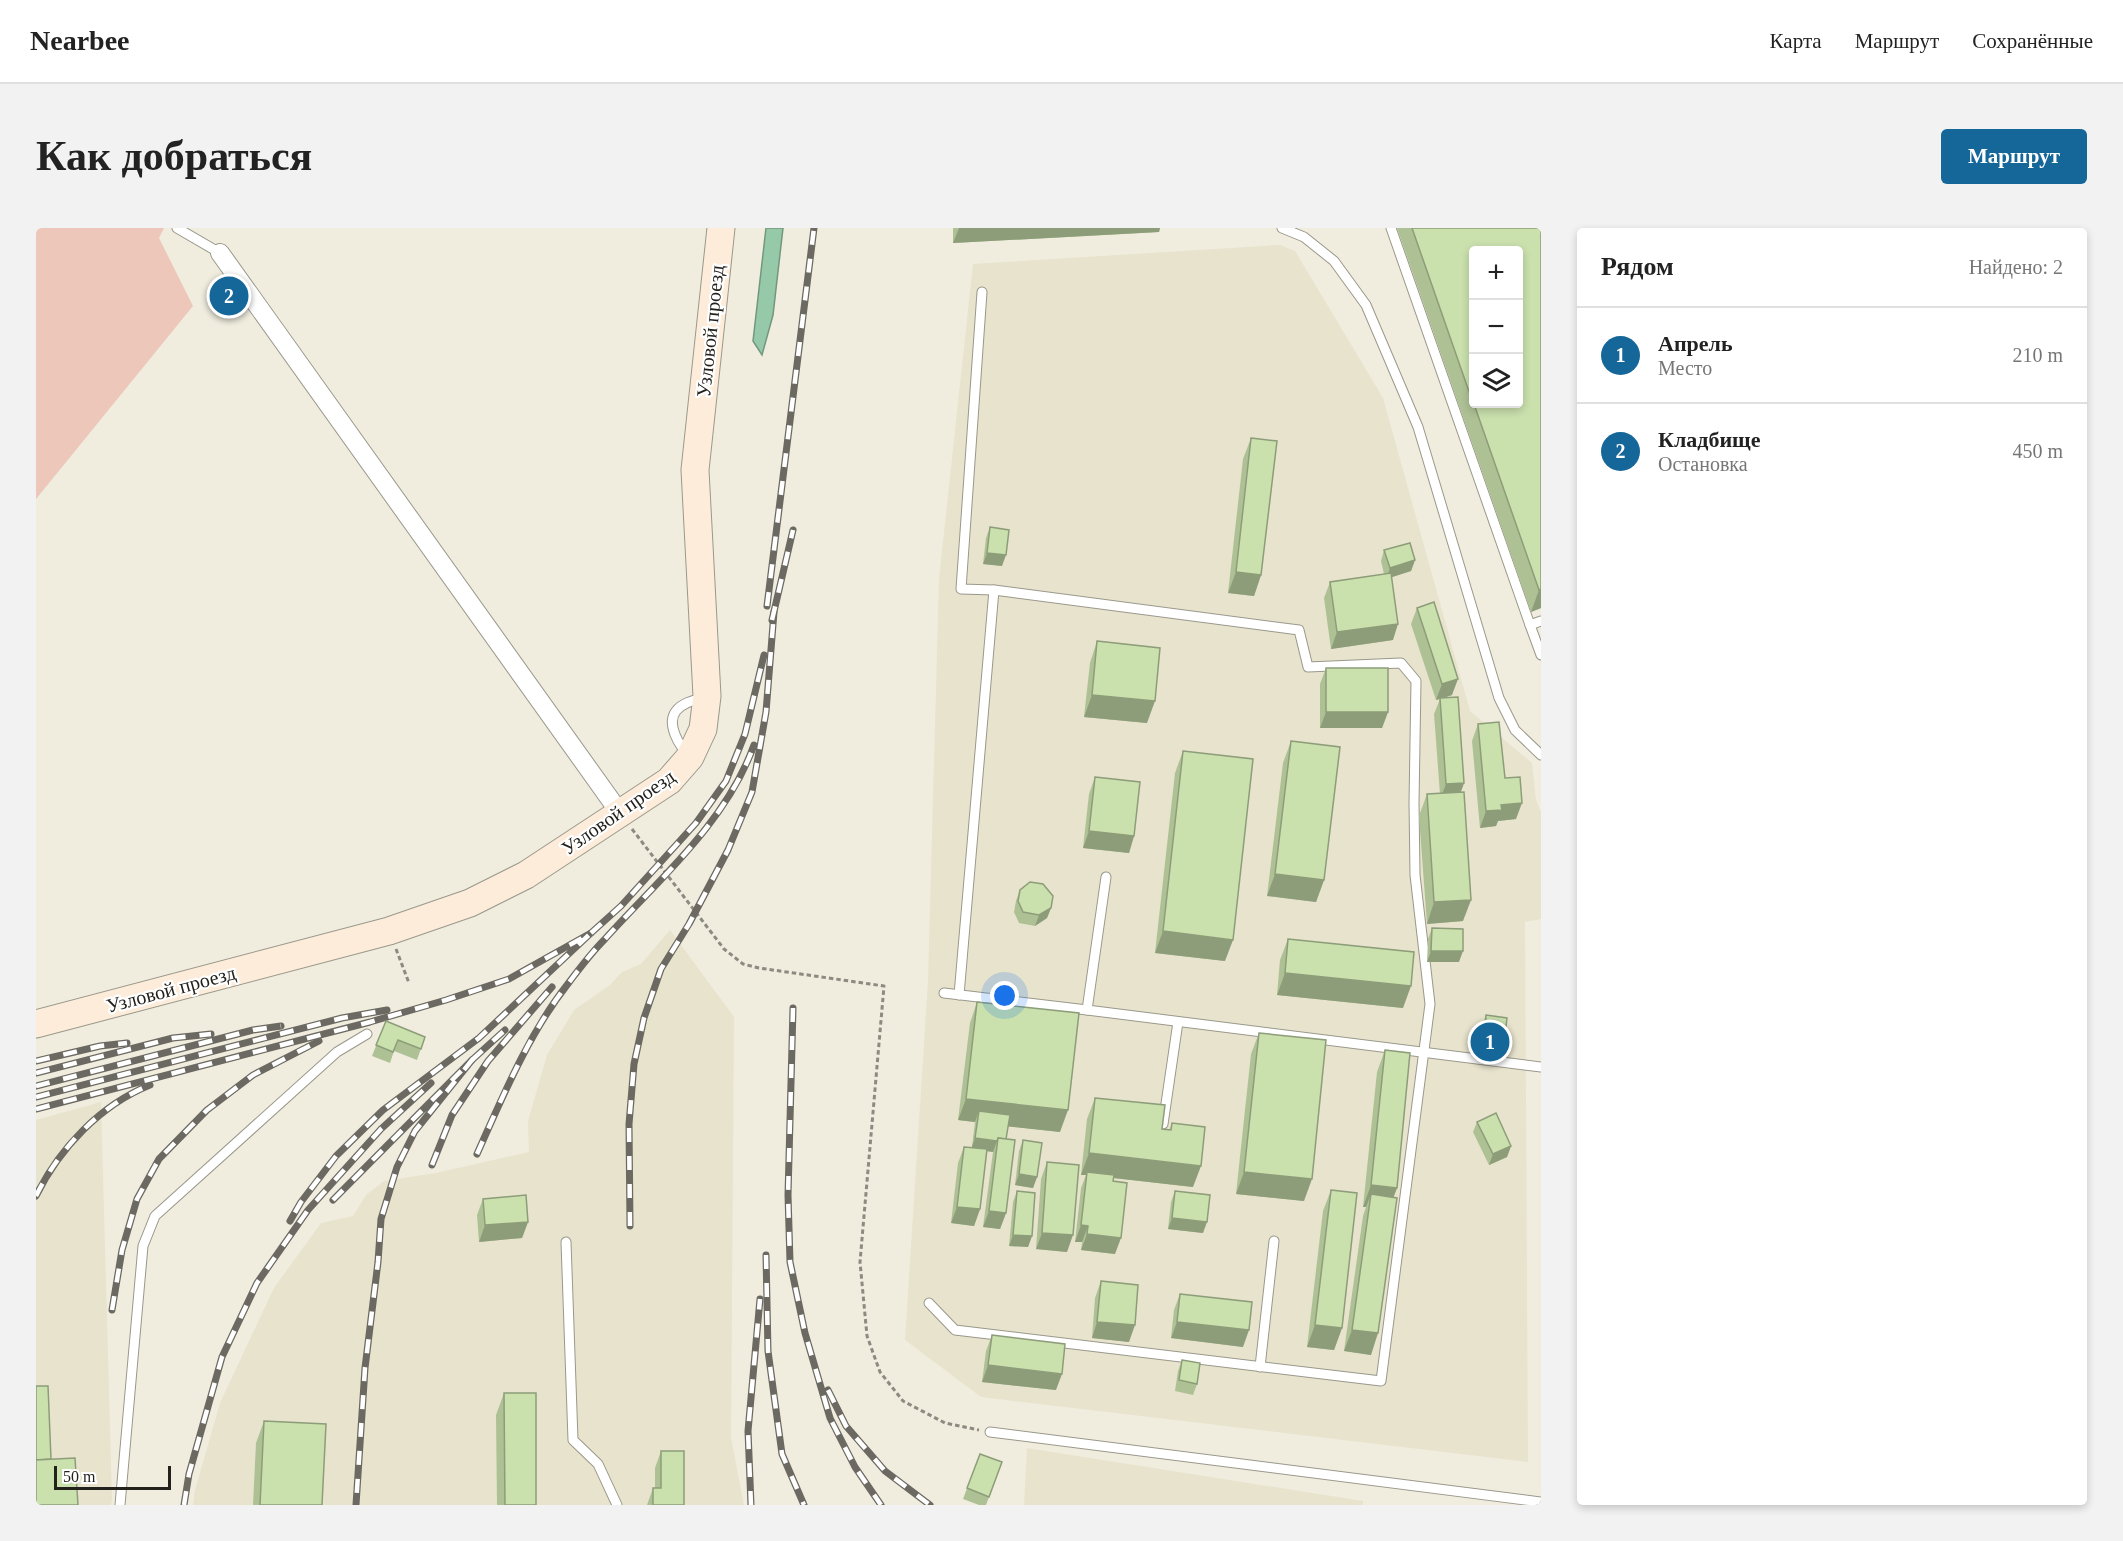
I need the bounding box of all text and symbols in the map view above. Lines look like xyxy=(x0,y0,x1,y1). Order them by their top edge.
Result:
text: Nearbee xyxy=(30,25,130,56)
text: Карта xyxy=(1770,29,1822,53)
text: Маршрут xyxy=(1855,29,1939,53)
text: Сохранённые xyxy=(1972,29,2093,53)
button: Маршрут xyxy=(1941,129,2087,184)
text: Как добраться xyxy=(36,133,312,179)
map controls xyxy=(1469,246,1523,408)
button: + xyxy=(1469,246,1523,300)
text: Рядом xyxy=(1601,252,1674,281)
text: Найдено: 2 xyxy=(1969,256,2063,278)
street label: Узловой проезд xyxy=(692,264,729,398)
pin: 2 xyxy=(210,274,248,318)
button: − xyxy=(1469,300,1523,354)
text: Апрель xyxy=(1658,331,1733,356)
text: 1 xyxy=(1616,344,1626,366)
text: 210 m xyxy=(2012,344,2063,366)
button: layers xyxy=(1469,354,1523,408)
text: Место xyxy=(1658,357,1712,379)
text: Кладбище xyxy=(1658,427,1760,452)
text: 2 xyxy=(1616,440,1626,462)
text: 450 m xyxy=(2012,440,2063,462)
text: Остановка xyxy=(1658,453,1748,475)
street label: Узловой проезд xyxy=(557,765,679,860)
street label: Узловой проезд xyxy=(104,961,238,1018)
your location xyxy=(990,981,1019,1010)
pin: 1 xyxy=(1470,1020,1510,1064)
scale bar xyxy=(54,1463,171,1490)
text: 50 m xyxy=(63,1468,95,1485)

